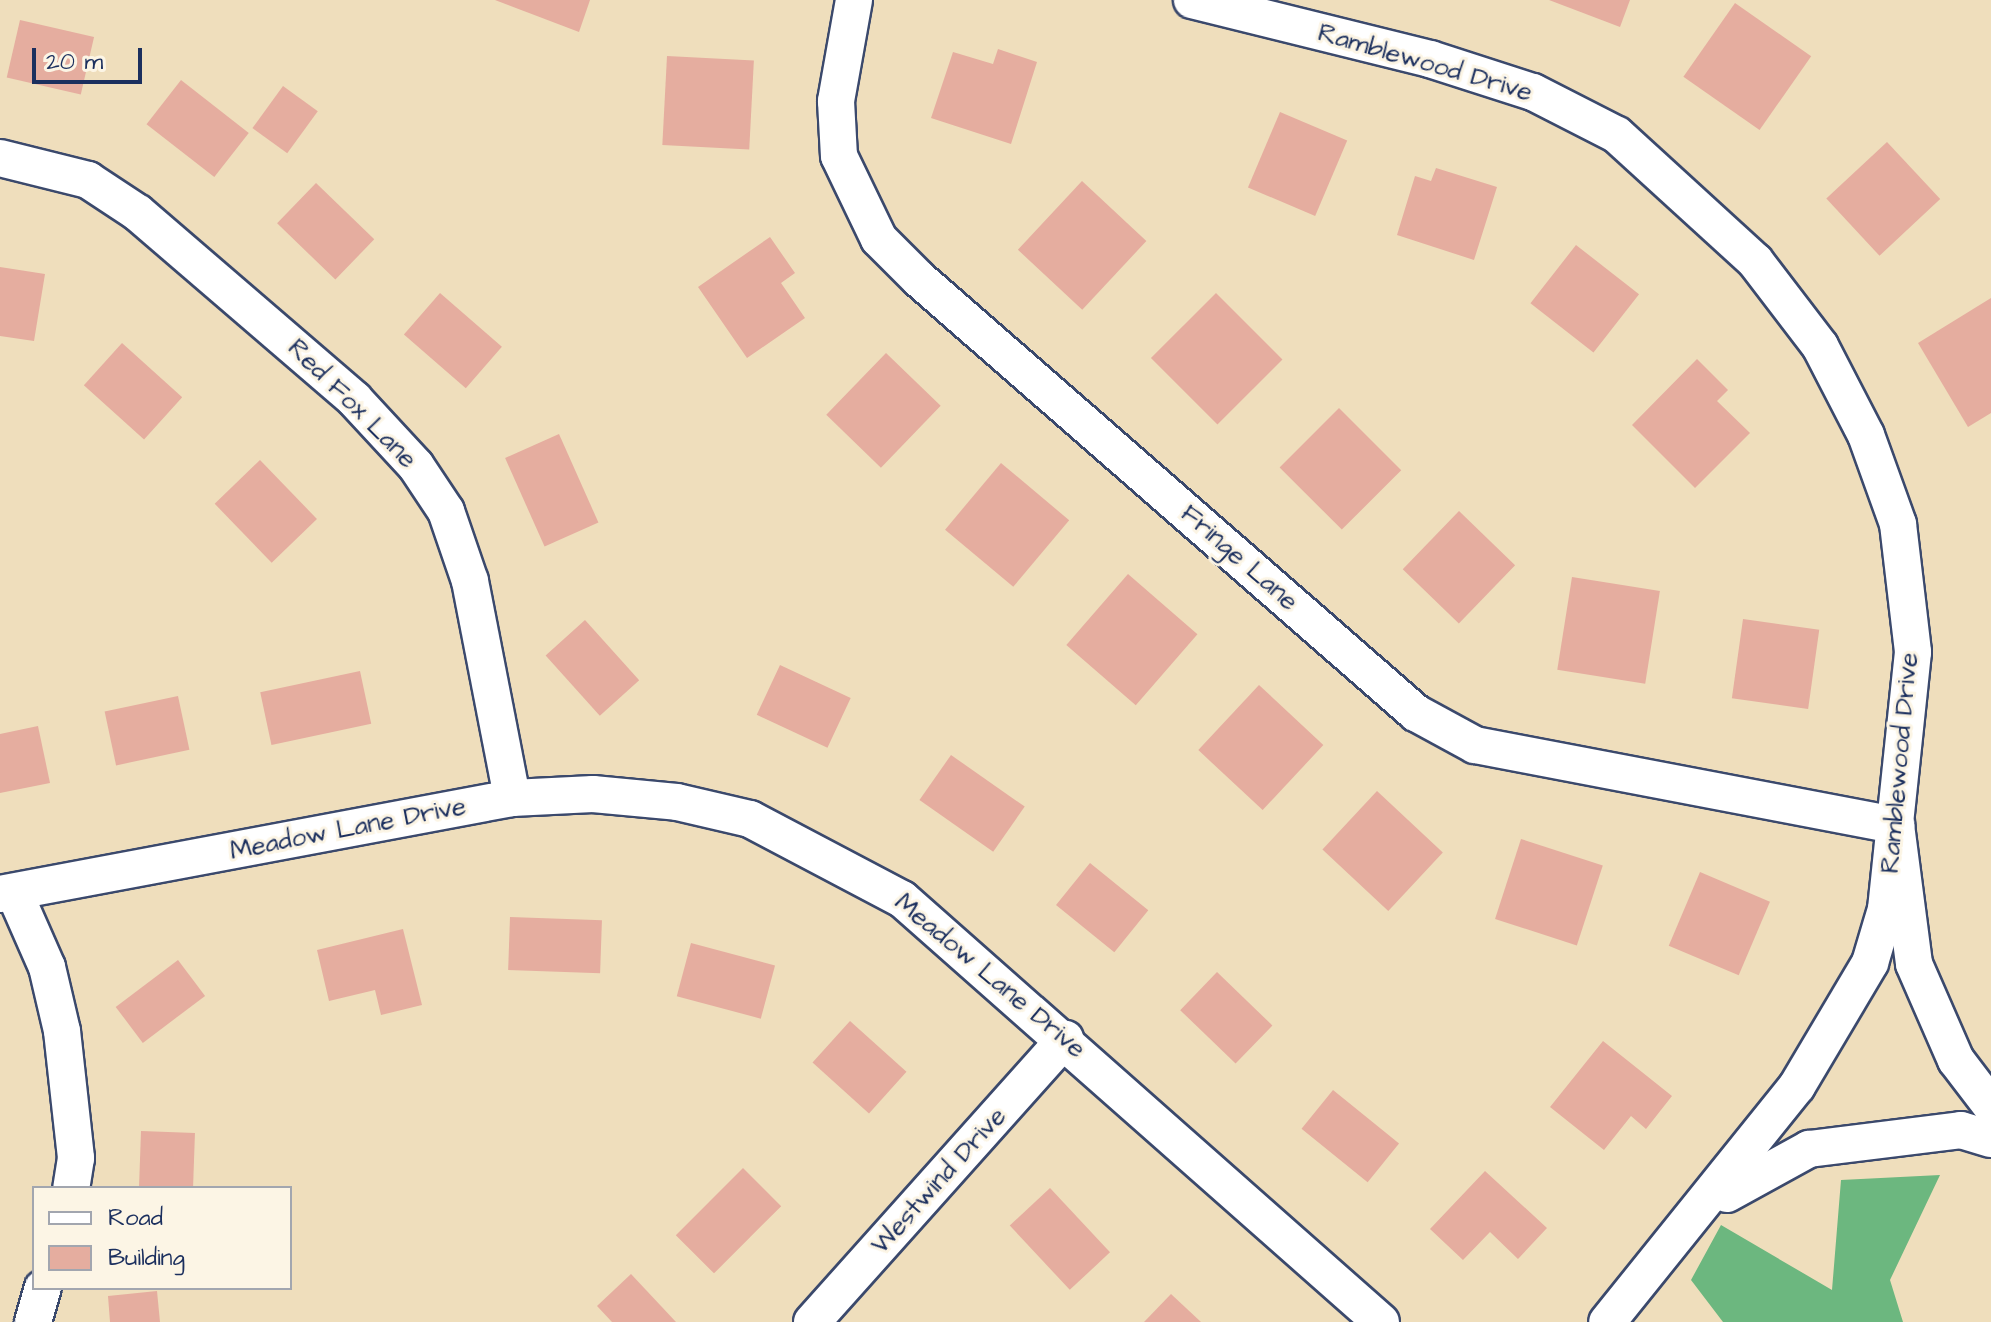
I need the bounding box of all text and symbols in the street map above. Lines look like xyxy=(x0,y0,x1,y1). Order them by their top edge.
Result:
street label: Ramblewood Drive xyxy=(1314,17,1536,109)
scale bar xyxy=(36,32,146,82)
text: 20 m xyxy=(46,45,103,79)
street label: Red Fox Lane xyxy=(281,333,423,475)
street label: Fringe Lane xyxy=(1174,499,1304,617)
street label: Ramblewood Drive xyxy=(1875,651,1925,875)
street label: Meadow Lane Drive xyxy=(227,791,469,867)
street label: Meadow Lane Drive xyxy=(888,887,1092,1065)
street label: Westwind Drive xyxy=(865,1101,1013,1261)
legend xyxy=(32,1186,292,1290)
text: Road xyxy=(108,1201,163,1235)
text: Building xyxy=(108,1241,185,1275)

